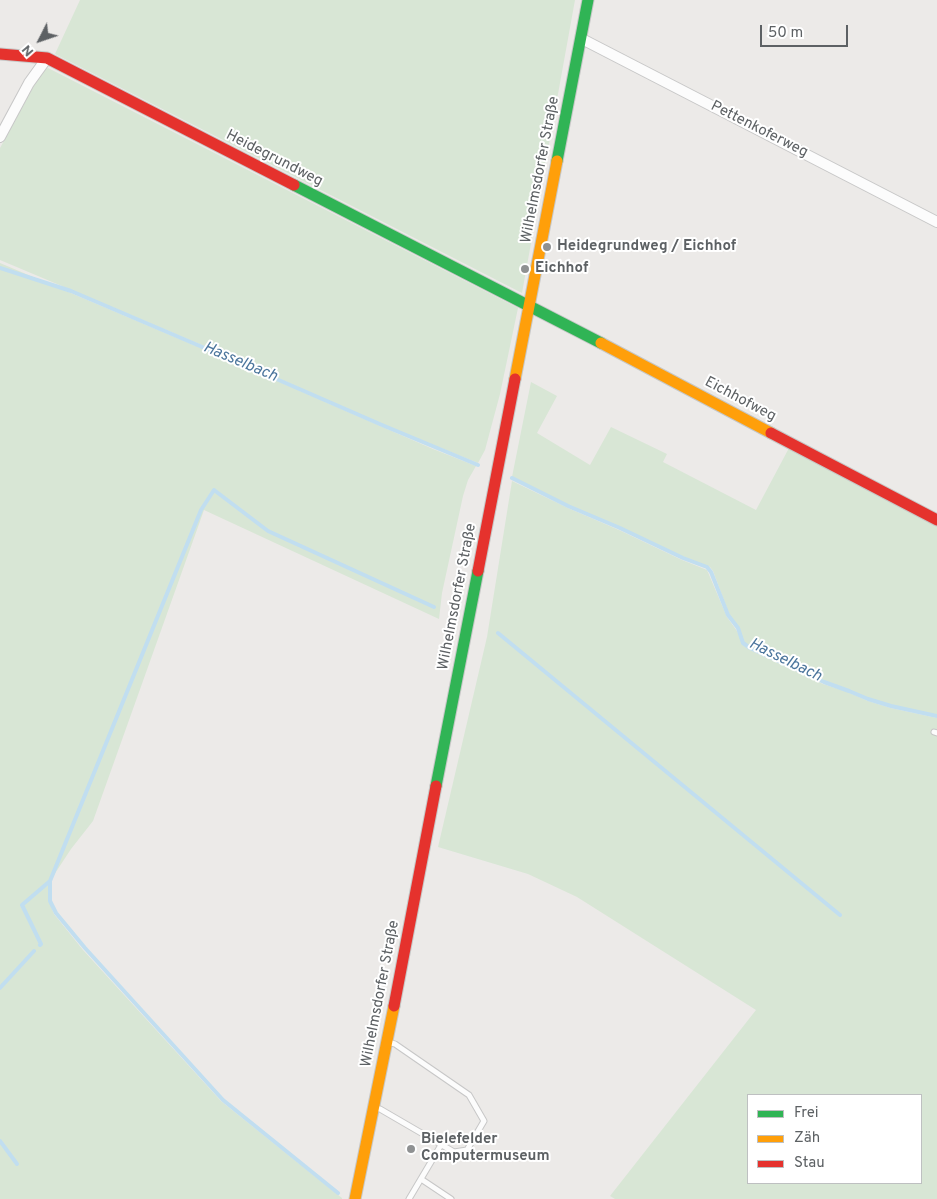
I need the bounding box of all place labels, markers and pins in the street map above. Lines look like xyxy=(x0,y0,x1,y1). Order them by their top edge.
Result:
place label: Heidegrundweg / Eichhof xyxy=(557,238,736,256)
marker: Heidegrundweg / Eichhof xyxy=(541,241,553,253)
place label: Eichhof xyxy=(535,260,588,278)
marker: Eichhof xyxy=(519,263,531,275)
place label: Bielefelder Computermuseum xyxy=(421,1131,550,1166)
marker: Bielefelder Computermuseum xyxy=(405,1143,417,1155)

